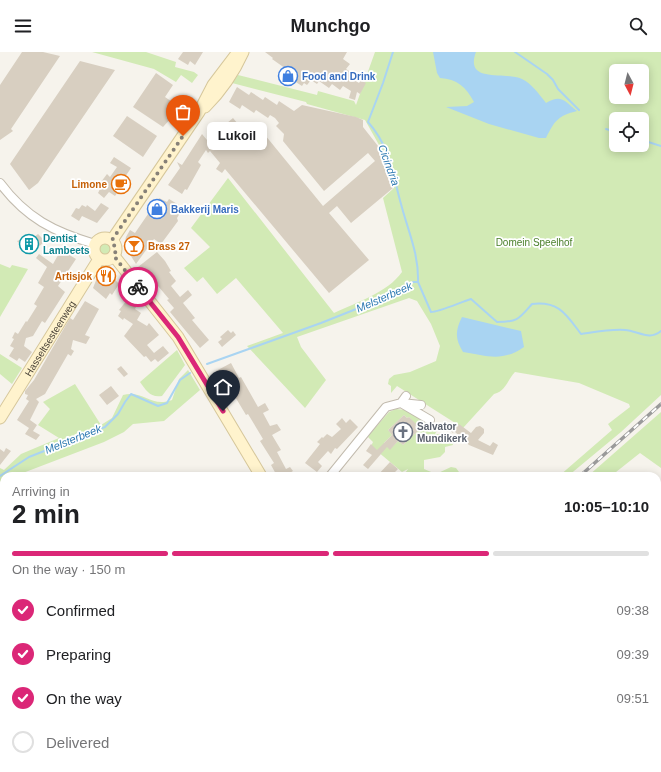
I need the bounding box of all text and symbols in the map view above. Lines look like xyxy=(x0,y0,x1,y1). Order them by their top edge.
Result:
icon: menu xyxy=(12,15,34,37)
icon: search xyxy=(627,15,649,37)
text: Munchgo xyxy=(291,16,370,36)
north arrow xyxy=(609,64,649,104)
map controls xyxy=(609,64,649,152)
shop icon: Food and Drink xyxy=(277,65,299,87)
place label: Food and Drink xyxy=(302,71,376,82)
pin xyxy=(166,95,200,136)
icon: bag xyxy=(172,101,194,123)
button: locate xyxy=(609,112,649,152)
callout: Lukoil xyxy=(207,122,267,150)
text: Lukoil xyxy=(218,128,256,143)
water label: Cicindria xyxy=(376,143,402,187)
cafe icon: Limone xyxy=(110,173,132,195)
place label: Limone xyxy=(71,179,107,190)
shop icon: Bakkerij Maris xyxy=(146,198,168,220)
place label: Bakkerij Maris xyxy=(171,204,239,215)
building icon: Dentist Lambeets xyxy=(18,233,40,255)
place label: Dentist Lambeets xyxy=(43,233,90,256)
bar icon: Brass 27 xyxy=(123,235,145,257)
park label: Domein Speelhof xyxy=(496,237,573,248)
place label: Brass 27 xyxy=(148,241,190,252)
restaurant icon: Artisjok xyxy=(95,265,117,287)
courier xyxy=(118,267,158,307)
place label: Artisjok xyxy=(55,271,92,282)
icon: bike xyxy=(127,276,149,298)
water label: Melsterbeek xyxy=(354,279,414,315)
street label: Hasseltsesteenweg xyxy=(23,299,78,378)
pin xyxy=(206,370,240,411)
icon: home xyxy=(212,376,234,398)
church icon: Salvator Mundikerk xyxy=(392,421,414,443)
place label: Salvator Mundikerk xyxy=(417,421,467,444)
water label: Melsterbeek xyxy=(43,422,103,456)
text: Arriving in xyxy=(12,484,70,499)
text: 10:05–10:10 xyxy=(564,498,649,515)
text: 2 min xyxy=(12,499,80,529)
text: On the way · 150 m xyxy=(12,562,125,577)
icon: check xyxy=(12,599,34,621)
text: Confirmed xyxy=(46,602,115,619)
text: 09:38 xyxy=(616,603,649,618)
icon: check xyxy=(12,643,34,665)
text: Preparing xyxy=(46,646,111,663)
text: 09:39 xyxy=(616,647,649,662)
icon: check xyxy=(12,687,34,709)
text: On the way xyxy=(46,690,122,707)
text: 09:51 xyxy=(616,691,649,706)
text: Delivered xyxy=(46,734,109,751)

